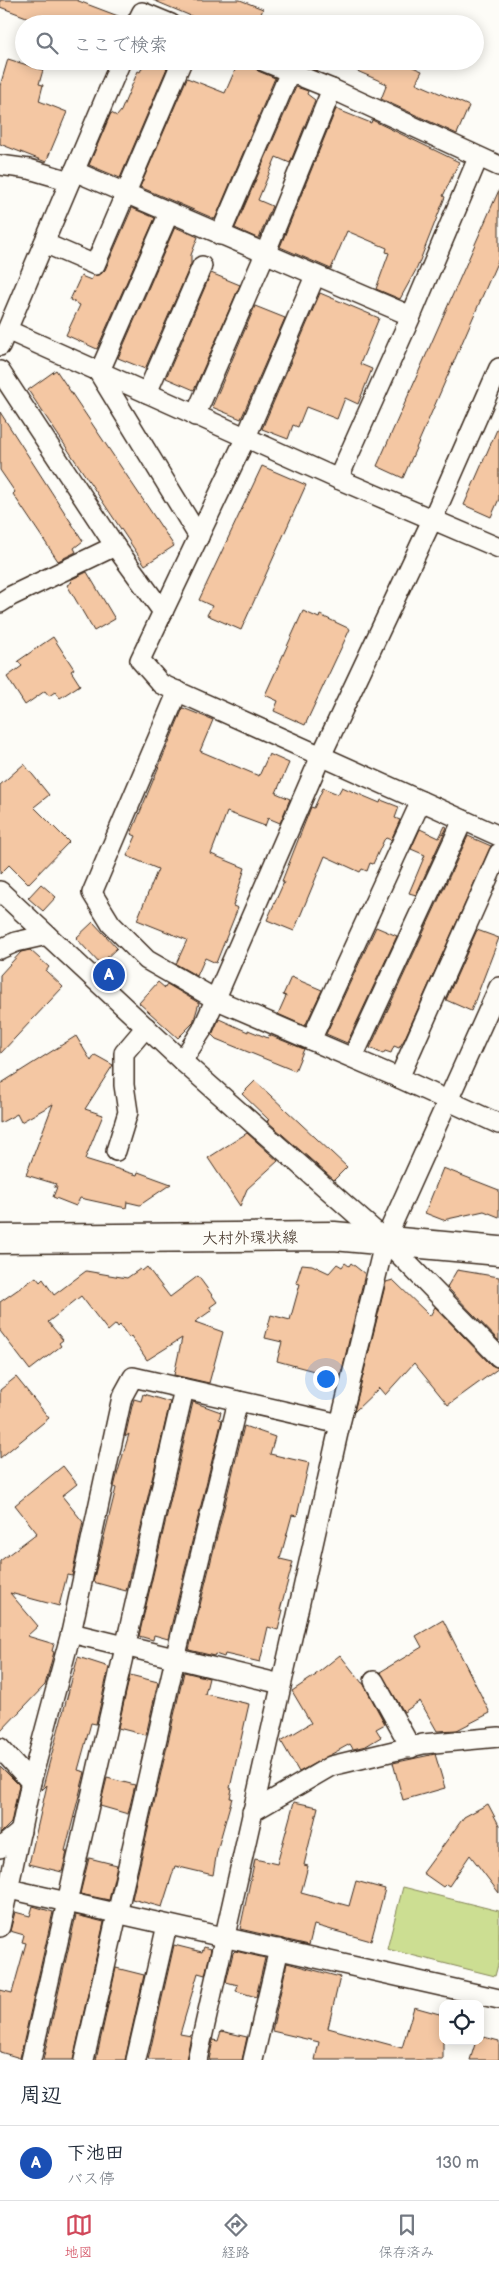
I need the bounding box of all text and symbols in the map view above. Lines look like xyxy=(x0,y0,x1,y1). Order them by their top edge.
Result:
search box xyxy=(15,15,484,70)
icon: search xyxy=(33,29,61,57)
text: ここで検索 xyxy=(73,34,168,57)
pin: A xyxy=(93,956,125,994)
street label: 大村外環状線 xyxy=(202,1228,298,1249)
your location xyxy=(313,1366,339,1392)
map controls xyxy=(439,2000,484,2045)
button: locate xyxy=(439,2000,484,2045)
text: 周辺 xyxy=(20,2083,62,2108)
text: 下池田 xyxy=(67,2142,124,2165)
text: A xyxy=(31,2154,41,2173)
text: 130 m xyxy=(436,2154,479,2173)
text: バス停 xyxy=(67,2170,115,2189)
tab: 地図 xyxy=(65,2211,93,2261)
tab: 経路 xyxy=(222,2211,250,2261)
tab: 保存済み xyxy=(379,2211,435,2261)

